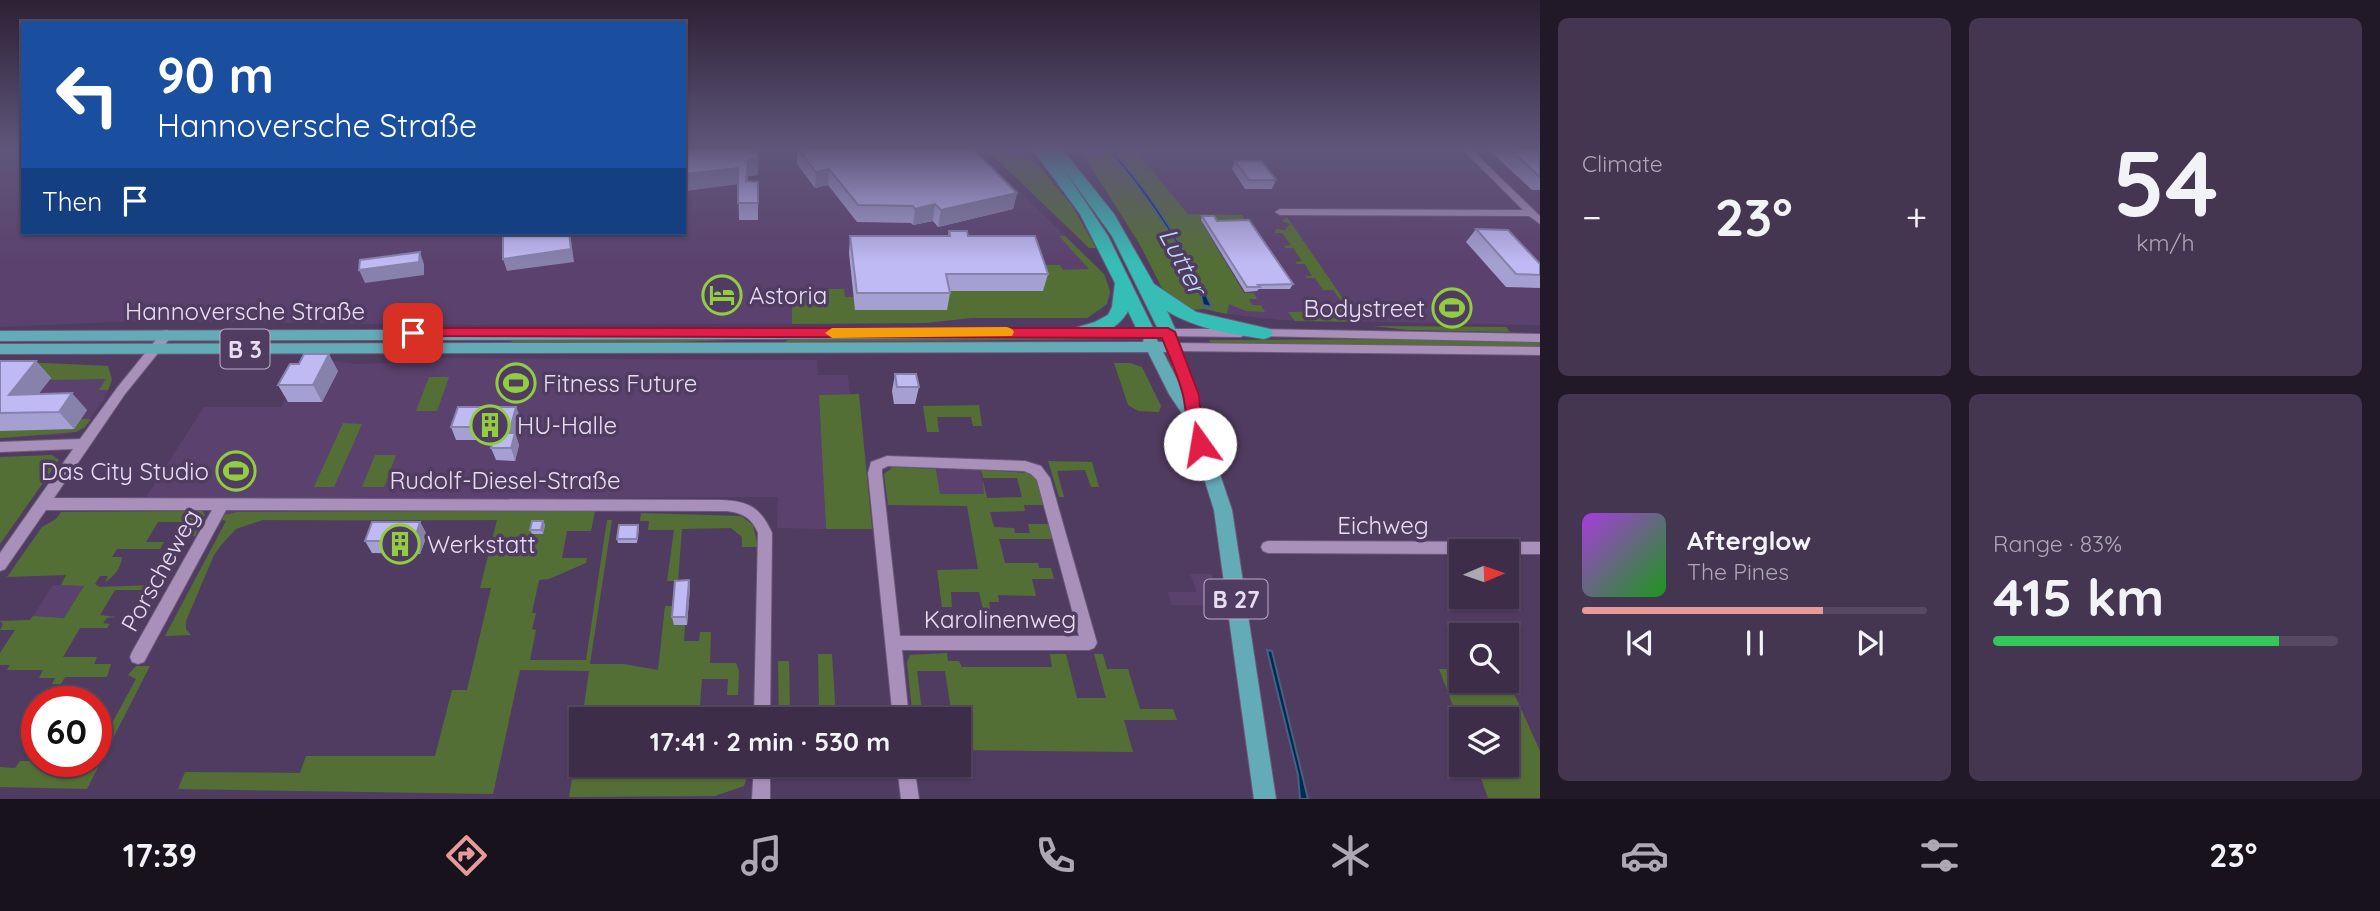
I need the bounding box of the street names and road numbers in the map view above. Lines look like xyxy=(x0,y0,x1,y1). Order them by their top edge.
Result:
street label: Hannoversche Straße xyxy=(125,296,365,326)
road number: B 3 xyxy=(220,330,270,368)
street label: Rudolf-Diesel-Straße xyxy=(390,465,620,495)
street label: Porscheweg xyxy=(114,504,206,636)
street label: Eichweg xyxy=(1337,510,1429,540)
road number: B 27 xyxy=(1204,580,1268,618)
street label: Karolinenweg xyxy=(924,604,1076,634)

